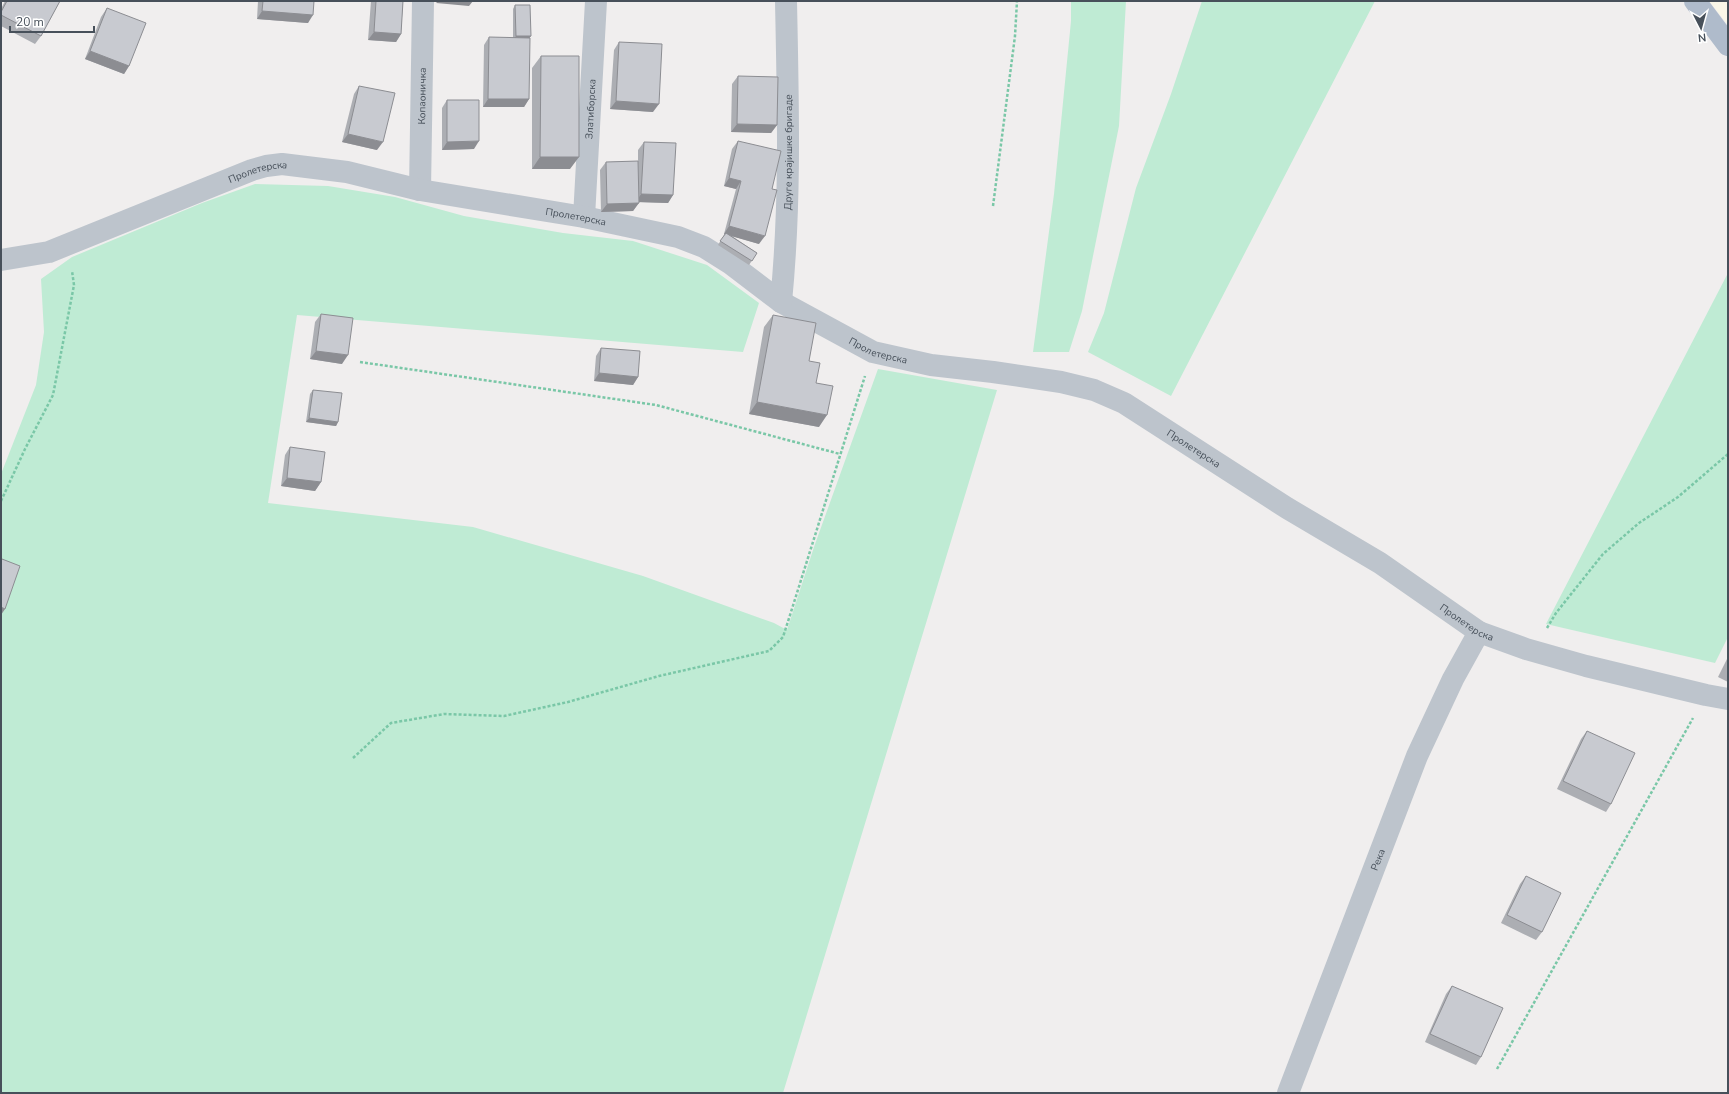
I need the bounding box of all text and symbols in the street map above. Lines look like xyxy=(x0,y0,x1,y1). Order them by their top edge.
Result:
scale bar xyxy=(10,8,94,34)
north arrow xyxy=(1681,8,1721,48)
text: 20 m xyxy=(16,14,44,30)
text: N xyxy=(1697,30,1707,45)
street label: Копаоничка xyxy=(415,67,430,125)
street label: Златиборска xyxy=(582,79,600,140)
street label: Друге крајишке бригаде xyxy=(781,94,796,210)
street label: Пролетерска xyxy=(226,158,288,187)
street label: Пролетерска xyxy=(544,205,607,230)
street label: Пролетерска xyxy=(846,334,909,367)
street label: Пролетерска xyxy=(1164,426,1223,471)
street label: Пролетерска xyxy=(1437,601,1495,645)
street label: Река xyxy=(1368,847,1389,873)

